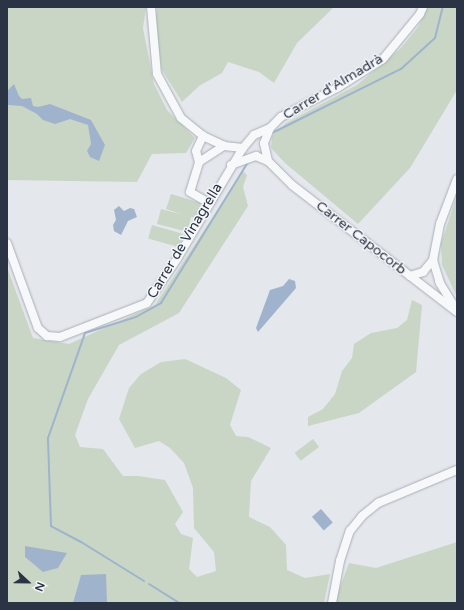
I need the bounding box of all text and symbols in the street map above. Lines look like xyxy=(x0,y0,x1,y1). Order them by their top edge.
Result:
street label: Carrer d'Almadrà xyxy=(280,51,386,123)
street label: Carrer de Vinagrella xyxy=(144,180,226,302)
street label: Carrer Capocorb xyxy=(312,197,410,279)
north arrow xyxy=(8,562,48,602)
text: N xyxy=(32,580,47,593)

